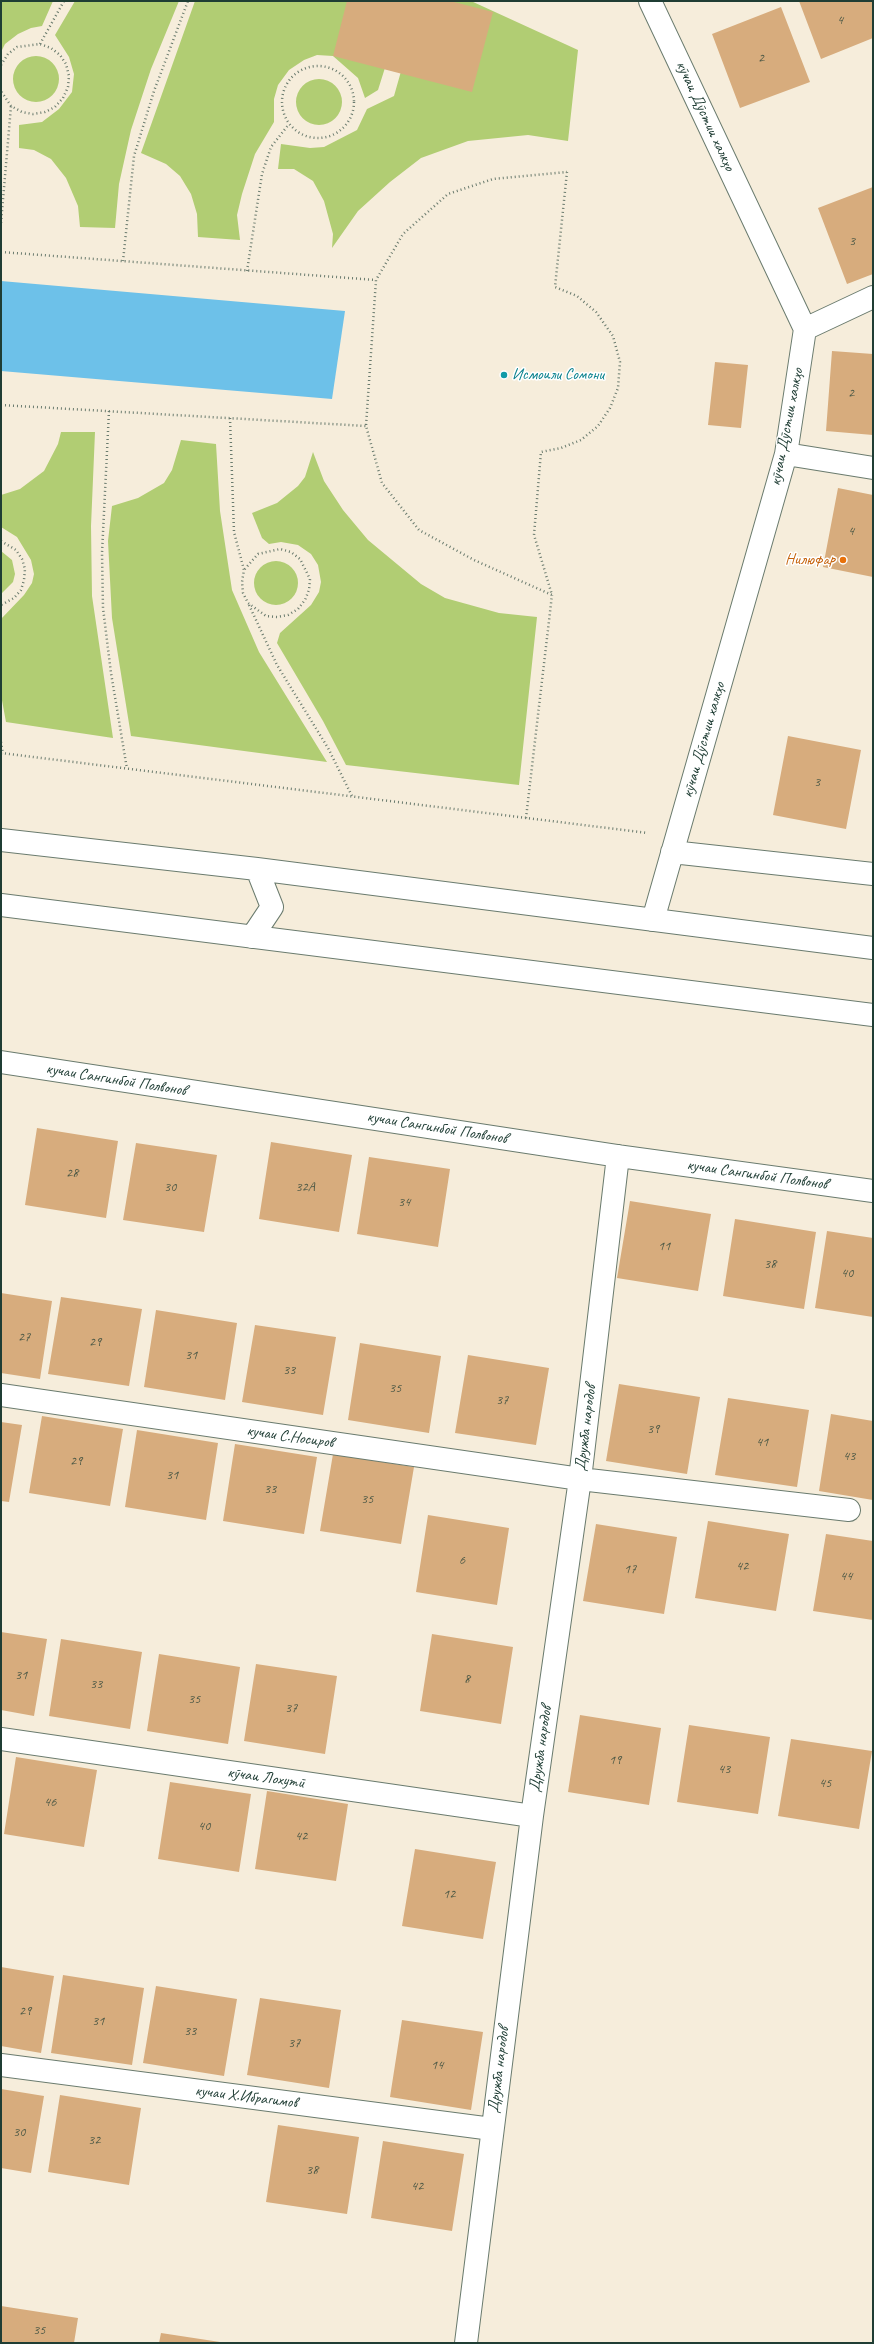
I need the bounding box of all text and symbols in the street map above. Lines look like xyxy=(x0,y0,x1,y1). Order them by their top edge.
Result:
house number: 4 xyxy=(837,12,843,28)
house number: 2 xyxy=(758,50,764,66)
street label: кӯчаи Дӯстии халкҳо xyxy=(671,58,739,174)
house number: 3 xyxy=(849,233,855,249)
place label: Исмоили Сомони xyxy=(512,365,604,385)
street label: кӯчаи Дӯстии халкҳо xyxy=(766,367,808,487)
marker: Исмоили Сомони xyxy=(499,370,509,380)
house number: 2 xyxy=(848,385,854,401)
house number: 4 xyxy=(848,523,854,539)
place label: Нилюфар xyxy=(785,550,835,570)
marker: Нилюфар xyxy=(838,555,848,565)
street label: кӯчаи Дӯстии халкҳо xyxy=(678,680,730,800)
house number: 3 xyxy=(814,774,820,790)
street label: кучаи Сангинбой Полвонов xyxy=(44,1059,188,1101)
street label: кучаи Сангинбой Полвонов xyxy=(365,1107,509,1149)
street label: кучаи Сангинбой Полвонов xyxy=(685,1156,829,1194)
house number: 28 xyxy=(66,1165,78,1181)
house number: 30 xyxy=(164,1179,176,1195)
house number: 32А xyxy=(295,1179,315,1195)
house number: 34 xyxy=(398,1194,410,1210)
house number: 11 xyxy=(658,1238,670,1254)
house number: 38 xyxy=(764,1256,776,1272)
house number: 40 xyxy=(841,1265,853,1281)
house number: 27 xyxy=(18,1329,30,1345)
house number: 29 xyxy=(89,1334,101,1350)
house number: 31 xyxy=(185,1347,197,1363)
house number: 33 xyxy=(283,1362,295,1378)
house number: 35 xyxy=(389,1380,401,1396)
street label: Дружба народов xyxy=(571,1384,601,1472)
house number: 37 xyxy=(496,1392,508,1408)
street label: кучаи С.Носиров xyxy=(245,1421,335,1453)
house number: 39 xyxy=(647,1421,659,1437)
house number: 41 xyxy=(756,1434,768,1450)
house number: 43 xyxy=(843,1448,855,1464)
house number: 29 xyxy=(70,1453,82,1469)
house number: 31 xyxy=(166,1467,178,1483)
house number: 33 xyxy=(264,1481,276,1497)
house number: 35 xyxy=(361,1491,373,1507)
house number: 6 xyxy=(459,1552,465,1568)
house number: 42 xyxy=(736,1558,748,1574)
house number: 17 xyxy=(624,1561,636,1577)
house number: 44 xyxy=(840,1568,852,1584)
house number: 31 xyxy=(15,1667,27,1683)
house number: 8 xyxy=(464,1671,470,1687)
house number: 33 xyxy=(90,1676,102,1692)
house number: 35 xyxy=(188,1691,200,1707)
house number: 37 xyxy=(285,1700,297,1716)
street label: Дружба народов xyxy=(525,1705,557,1793)
house number: 19 xyxy=(609,1752,621,1768)
house number: 43 xyxy=(718,1761,730,1777)
street label: кӯчаи Лохутӣ xyxy=(226,1763,306,1793)
house number: 45 xyxy=(819,1775,831,1791)
house number: 46 xyxy=(44,1794,56,1810)
house number: 40 xyxy=(198,1818,210,1834)
house number: 42 xyxy=(295,1828,307,1844)
house number: 12 xyxy=(443,1886,455,1902)
house number: 29 xyxy=(19,2003,31,2019)
house number: 31 xyxy=(92,2013,104,2029)
house number: 33 xyxy=(184,2023,196,2039)
street label: Дружба народов xyxy=(484,2026,514,2114)
house number: 37 xyxy=(288,2035,300,2051)
house number: 14 xyxy=(431,2057,443,2073)
street label: кучаи Х.Ибрагимов xyxy=(194,2081,298,2113)
house number: 30 xyxy=(13,2124,25,2140)
house number: 32 xyxy=(88,2132,100,2148)
house number: 38 xyxy=(306,2162,318,2178)
house number: 42 xyxy=(411,2178,423,2194)
house number: 35 xyxy=(33,2322,45,2338)

